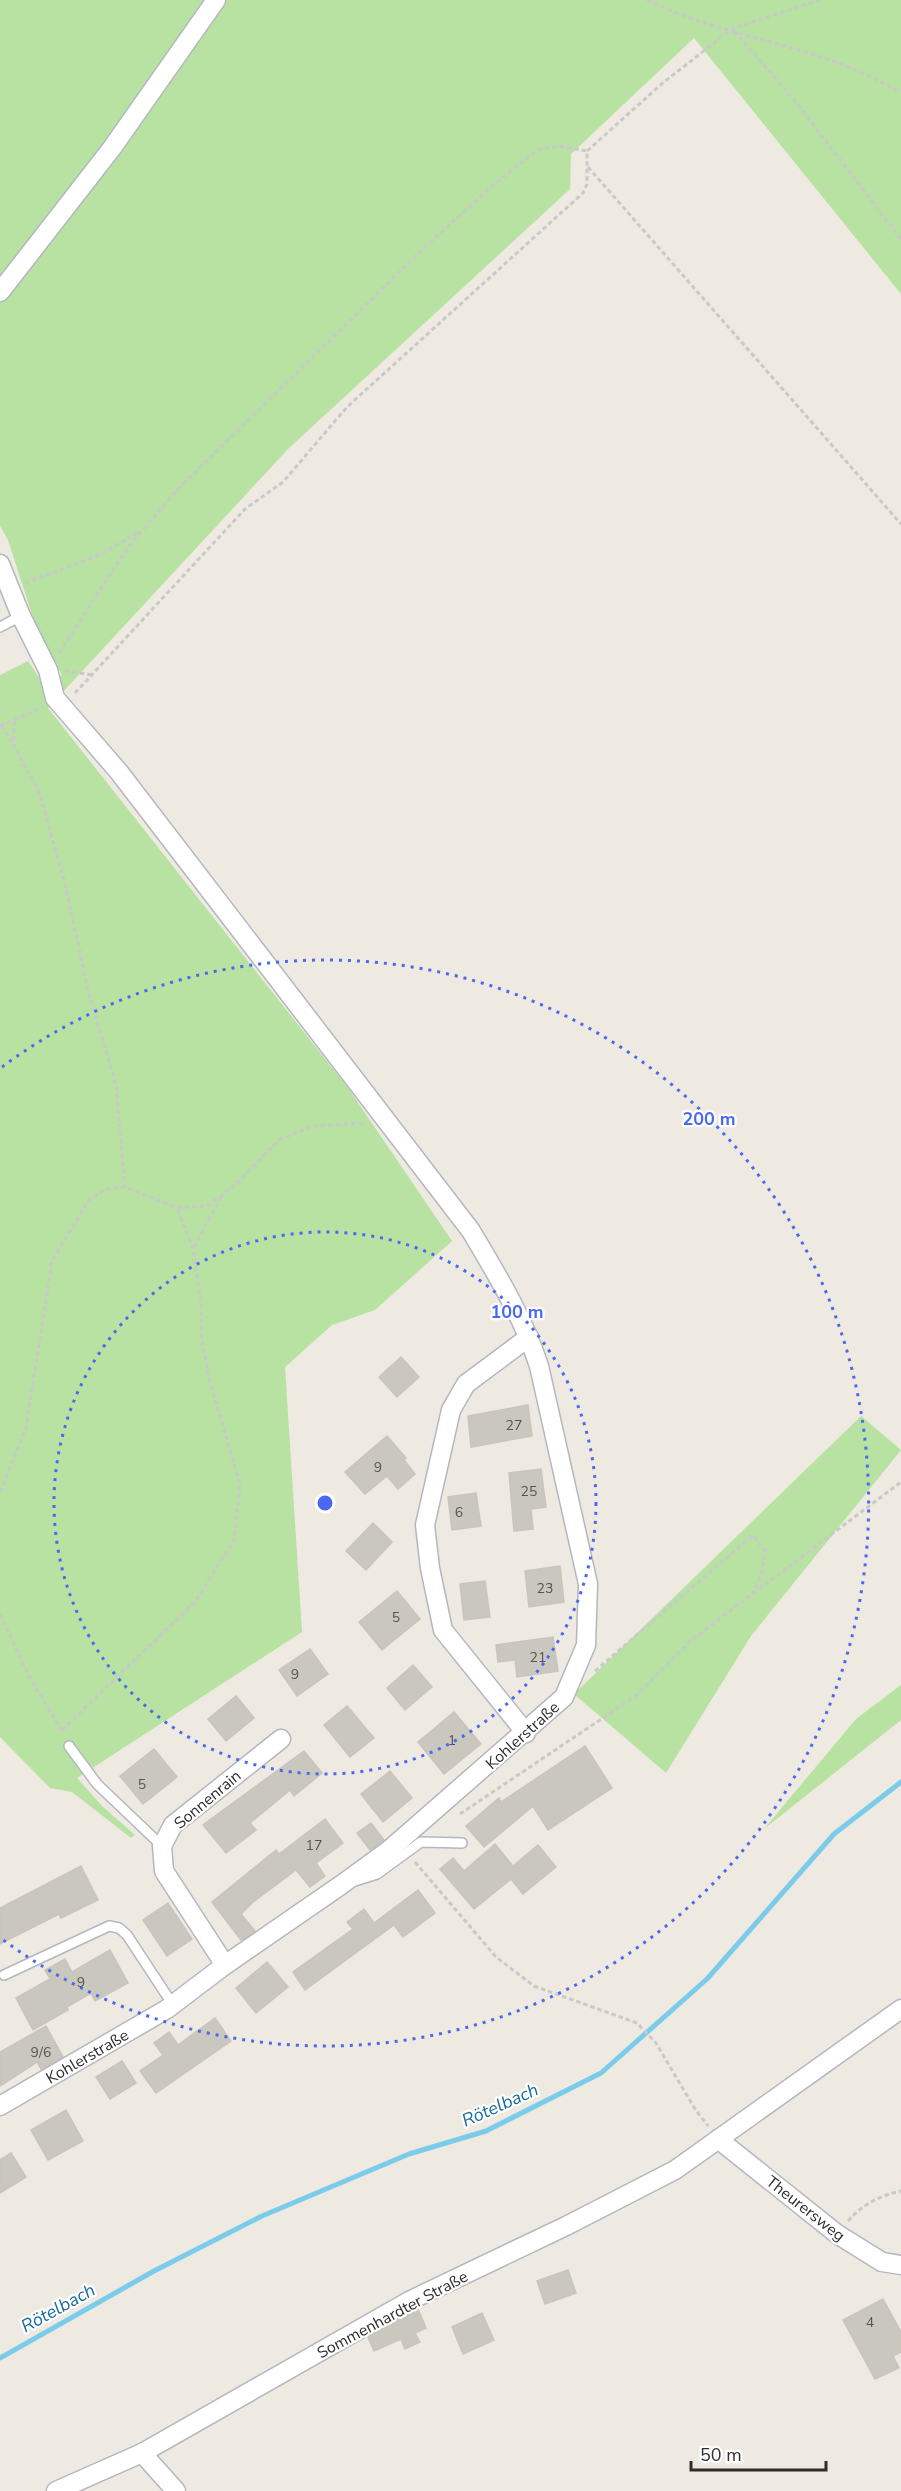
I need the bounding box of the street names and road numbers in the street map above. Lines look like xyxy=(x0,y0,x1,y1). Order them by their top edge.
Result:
street label: Kohlerstraße xyxy=(481,1697,564,1775)
street label: Sonnenrain xyxy=(169,1765,246,1834)
street label: Kohlerstraße xyxy=(42,2024,133,2089)
street label: Theurersweg xyxy=(761,2171,849,2247)
street label: Sommenhardter Straße xyxy=(313,2266,472,2364)

